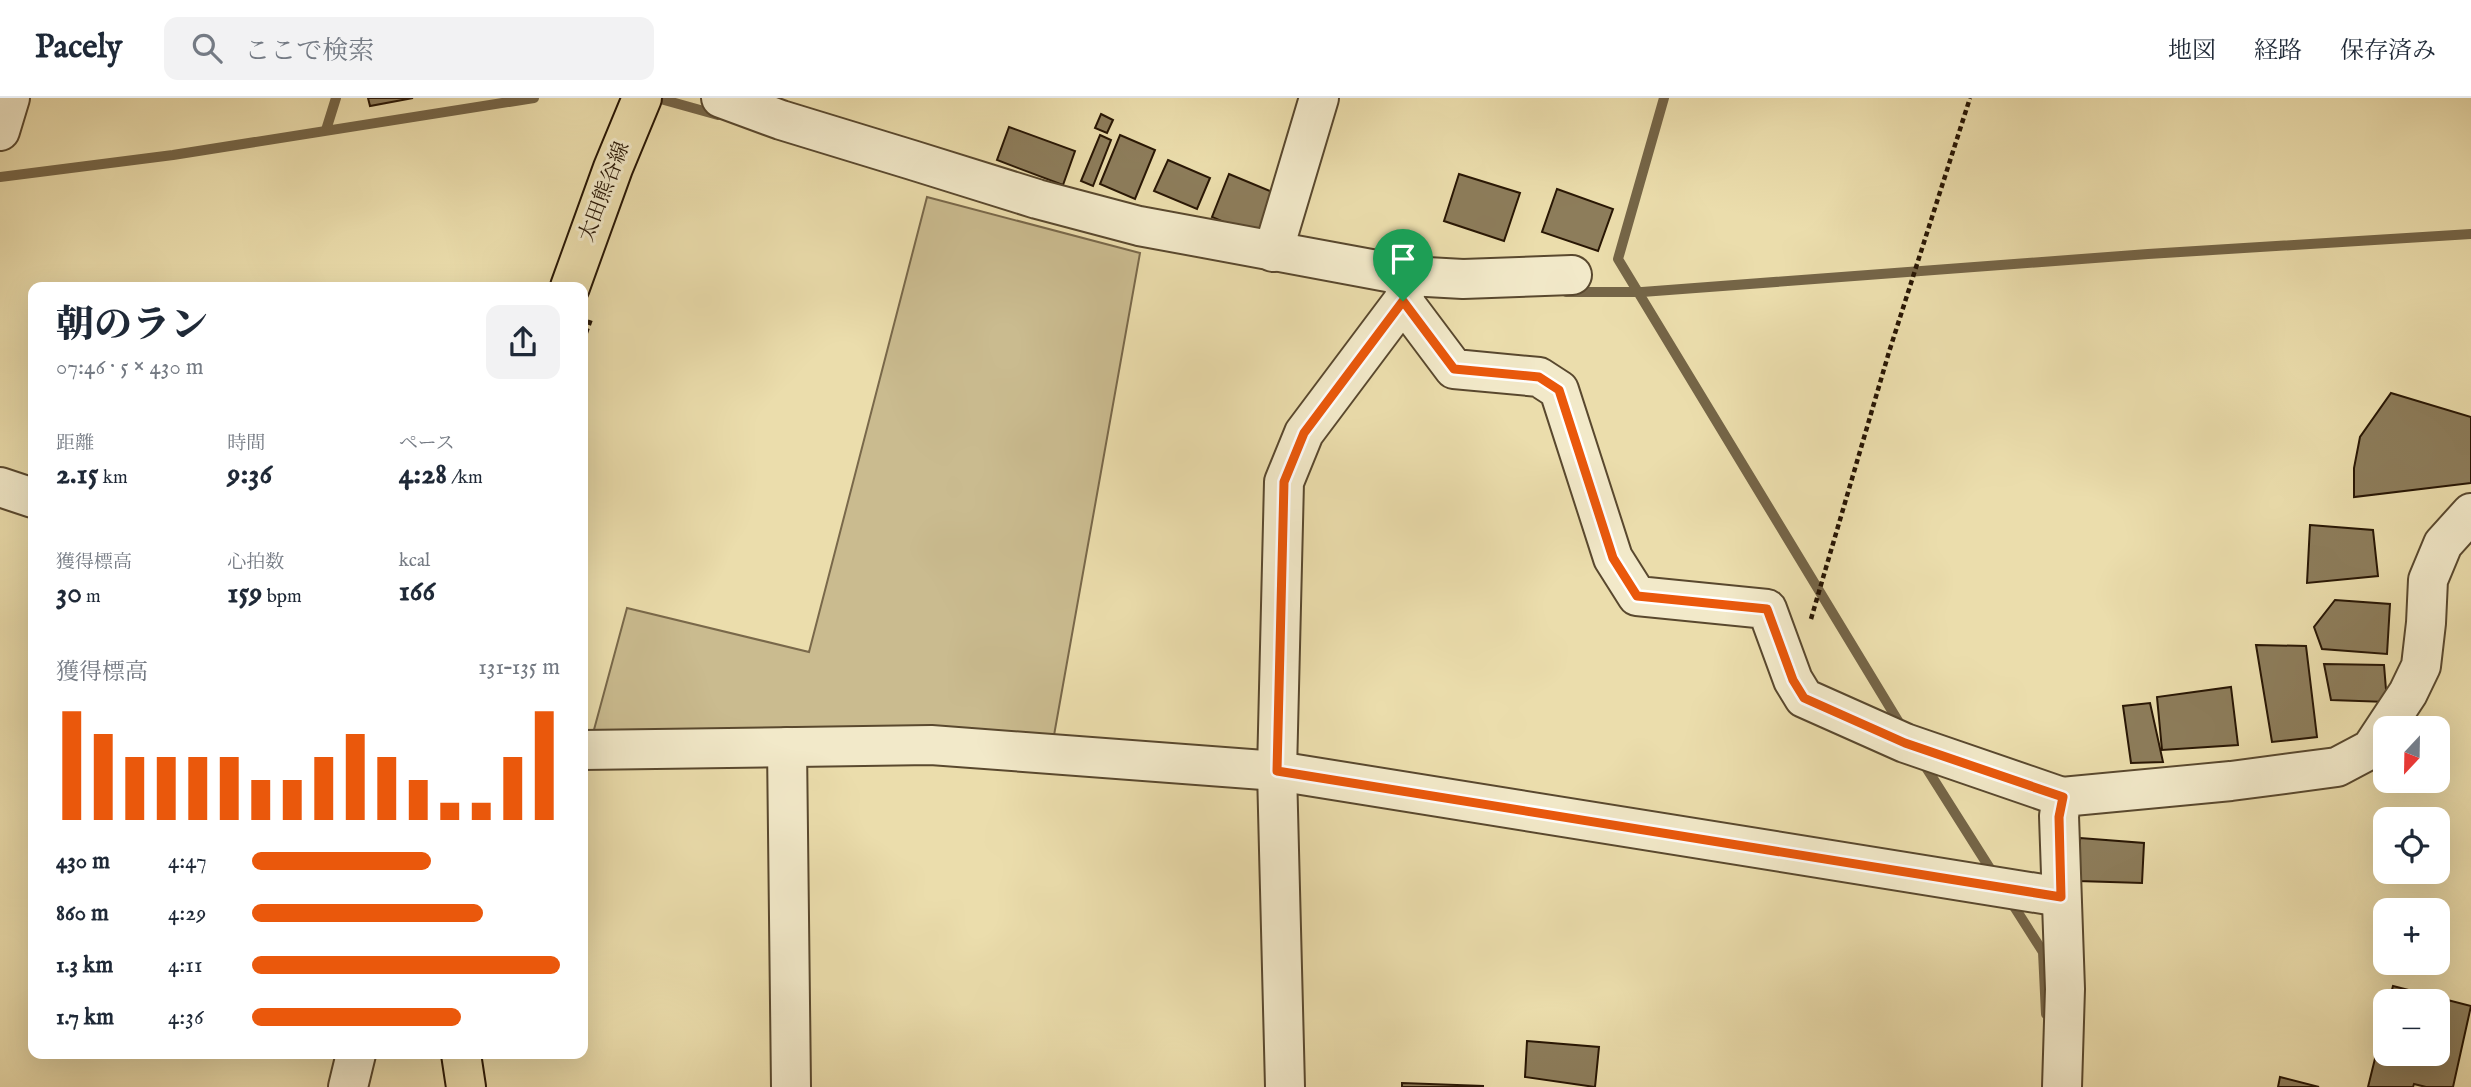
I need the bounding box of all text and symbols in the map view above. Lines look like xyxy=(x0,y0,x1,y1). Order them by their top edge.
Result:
search box xyxy=(164,17,654,80)
text: Pacely xyxy=(35,27,122,69)
icon: search xyxy=(188,29,226,67)
text: ここで検索 xyxy=(244,35,374,68)
text: 地図 xyxy=(2168,36,2216,67)
text: 経路 xyxy=(2254,36,2302,67)
text: 保存済み xyxy=(2340,36,2436,67)
street label: 太田熊谷線 xyxy=(574,138,636,246)
pin xyxy=(1373,229,1433,301)
icon: arrive xyxy=(1384,240,1422,278)
text: 朝のラン xyxy=(56,303,208,351)
button: share xyxy=(486,305,560,379)
text: 07:46 · 5 × 430 m xyxy=(56,353,204,382)
text: 距離 xyxy=(56,432,94,456)
text: 時間 xyxy=(227,432,265,456)
text: ペース xyxy=(399,432,455,456)
text: 2.15 xyxy=(56,456,99,494)
text: 9:36 xyxy=(227,456,272,494)
text: 4:28 xyxy=(399,456,447,494)
text: km xyxy=(99,466,128,490)
text: /km xyxy=(447,466,483,490)
text: kcal xyxy=(399,549,430,573)
text: 獲得標高 xyxy=(56,551,132,575)
text: 心拍数 xyxy=(227,551,284,575)
text: 166 xyxy=(399,573,435,611)
text: 30 xyxy=(56,575,82,613)
text: 159 xyxy=(227,575,262,613)
text: m xyxy=(82,585,101,609)
text: bpm xyxy=(262,585,302,609)
text: 131–135 m xyxy=(478,653,560,682)
text: 獲得標高 xyxy=(56,658,148,687)
north arrow xyxy=(2373,716,2450,793)
map controls xyxy=(2373,716,2450,1066)
button: locate xyxy=(2373,807,2450,884)
text: 430 m xyxy=(56,847,110,876)
text: 4:47 xyxy=(168,847,207,876)
button: + xyxy=(2373,898,2450,975)
text: 860 m xyxy=(56,899,109,928)
text: 4:29 xyxy=(168,899,206,928)
text: 1.3 km xyxy=(56,951,113,980)
text: 4:11 xyxy=(168,951,202,980)
button: − xyxy=(2373,989,2450,1066)
text: 1.7 km xyxy=(56,1003,114,1032)
text: 4:36 xyxy=(168,1003,204,1032)

